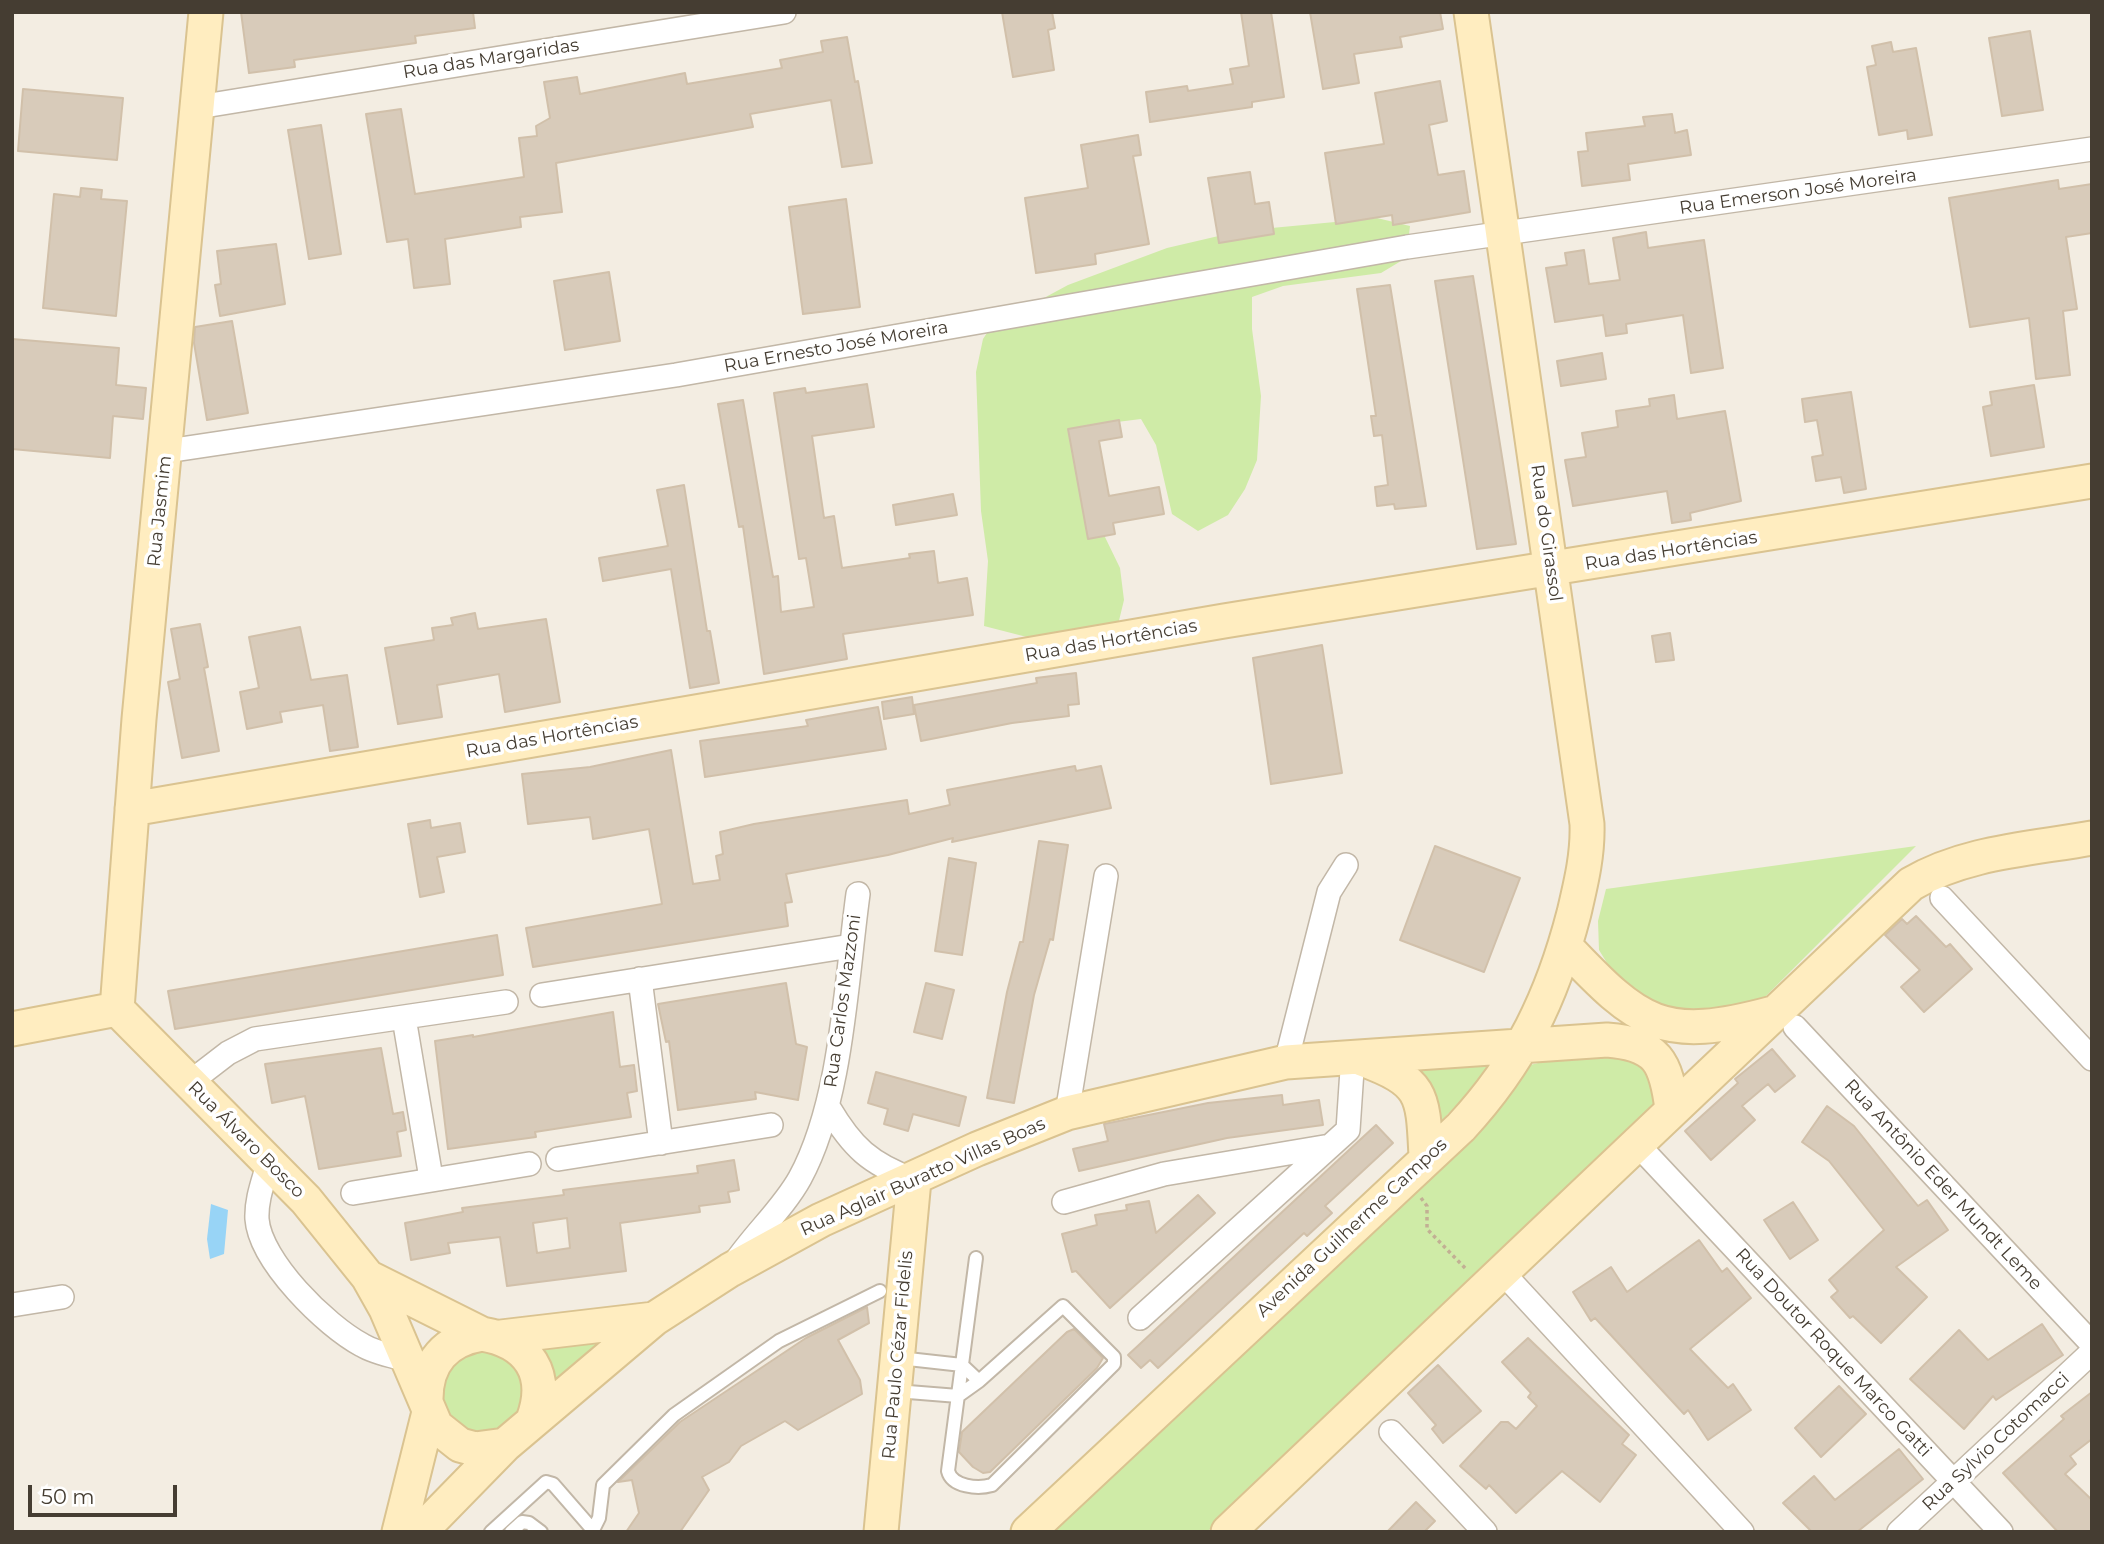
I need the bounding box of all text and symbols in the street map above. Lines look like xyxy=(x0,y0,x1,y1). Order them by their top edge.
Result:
street label: Rua das Margaridas xyxy=(401,34,581,84)
street label: Rua Emerson José Moreira xyxy=(1678,165,1918,219)
street label: Rua Ernesto José Moreira xyxy=(722,317,950,377)
street label: Rua Jasmim xyxy=(143,454,177,568)
street label: Rua do Girassol xyxy=(1526,463,1566,603)
street label: Rua das Hortências xyxy=(1583,527,1759,575)
street label: Rua das Hortências xyxy=(1023,615,1199,667)
street label: Rua das Hortências xyxy=(464,711,640,763)
street label: Rua Carlos Mazzoni xyxy=(820,913,866,1089)
street label: Rua Antônio Eder Mundt Leme xyxy=(1839,1075,2047,1295)
street label: Rua Álvaro Bosco xyxy=(183,1077,309,1203)
street label: Rua Aglair Buratto Villas Boas xyxy=(797,1113,1049,1241)
street label: Avenida Guilherme Campos xyxy=(1252,1134,1452,1322)
street label: Rua Doutor Roque Marco Gatti xyxy=(1730,1244,1936,1462)
street label: Rua Paulo Cézar Fidelis xyxy=(878,1250,918,1460)
street label: Rua Sylvio Cotomacci xyxy=(1918,1368,2074,1516)
scale bar xyxy=(32,1470,180,1514)
text: 50 m xyxy=(41,1484,95,1509)

